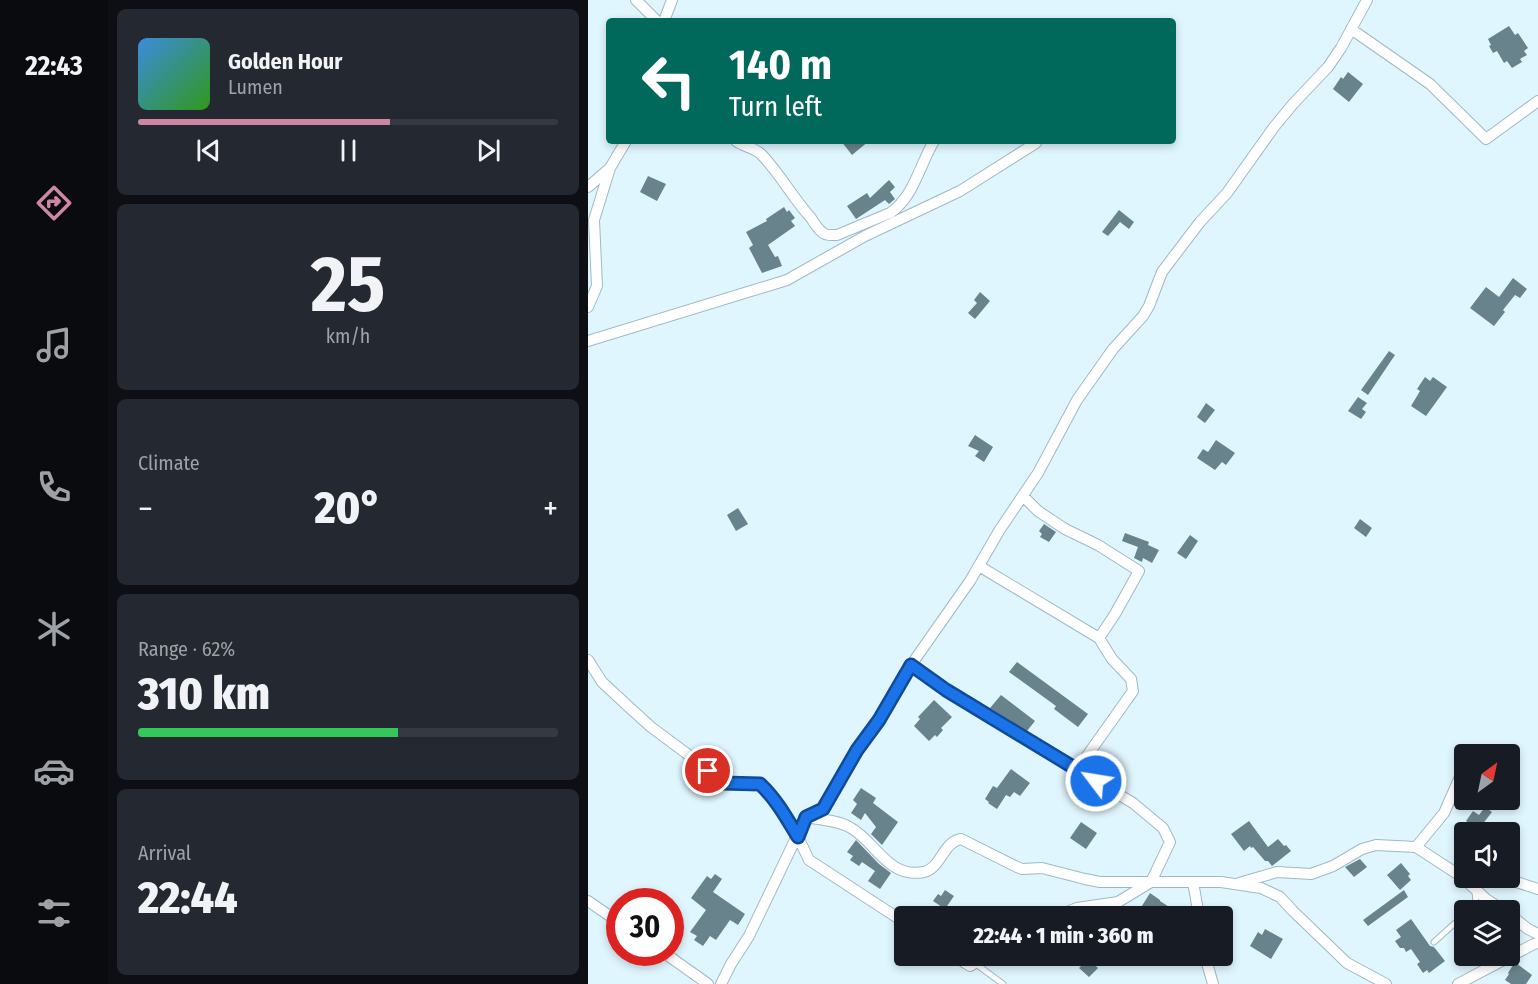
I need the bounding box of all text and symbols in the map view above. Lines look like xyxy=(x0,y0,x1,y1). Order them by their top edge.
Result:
text: 140 m xyxy=(729,40,832,90)
icon: left xyxy=(630,42,708,120)
text: Golden Hour xyxy=(228,48,342,75)
text: 22:43 xyxy=(25,50,83,82)
text: Lumen xyxy=(228,75,283,99)
text: Turn left xyxy=(729,91,822,123)
icon: previous xyxy=(192,134,225,167)
icon: pause xyxy=(332,134,365,167)
icon: next xyxy=(472,134,505,167)
icon: directions xyxy=(33,182,75,224)
text: 25 xyxy=(311,238,385,332)
icon: music xyxy=(33,324,75,366)
text: km/h xyxy=(326,324,370,348)
text: Climate xyxy=(138,451,200,475)
icon: phone xyxy=(33,466,75,508)
text: 20° xyxy=(314,481,381,535)
text: − xyxy=(138,489,153,529)
text: + xyxy=(543,489,558,529)
icon: climate xyxy=(33,608,75,650)
text: Range · 62% xyxy=(138,637,235,661)
text: 310 km xyxy=(138,667,270,721)
north arrow xyxy=(1454,744,1520,810)
map controls xyxy=(1454,744,1520,966)
pin xyxy=(682,745,733,796)
position arrow xyxy=(1064,749,1128,813)
icon: car xyxy=(33,750,75,792)
icon: arrive xyxy=(691,754,724,787)
button: sound xyxy=(1454,822,1520,888)
text: Arrival xyxy=(138,841,191,865)
text: 22:44 xyxy=(138,871,238,925)
speed limit sign: 30 xyxy=(606,888,684,966)
icon: filters xyxy=(33,892,75,934)
button: layers xyxy=(1454,900,1520,966)
text: 22:44 · 1 min · 360 m xyxy=(974,922,1153,949)

